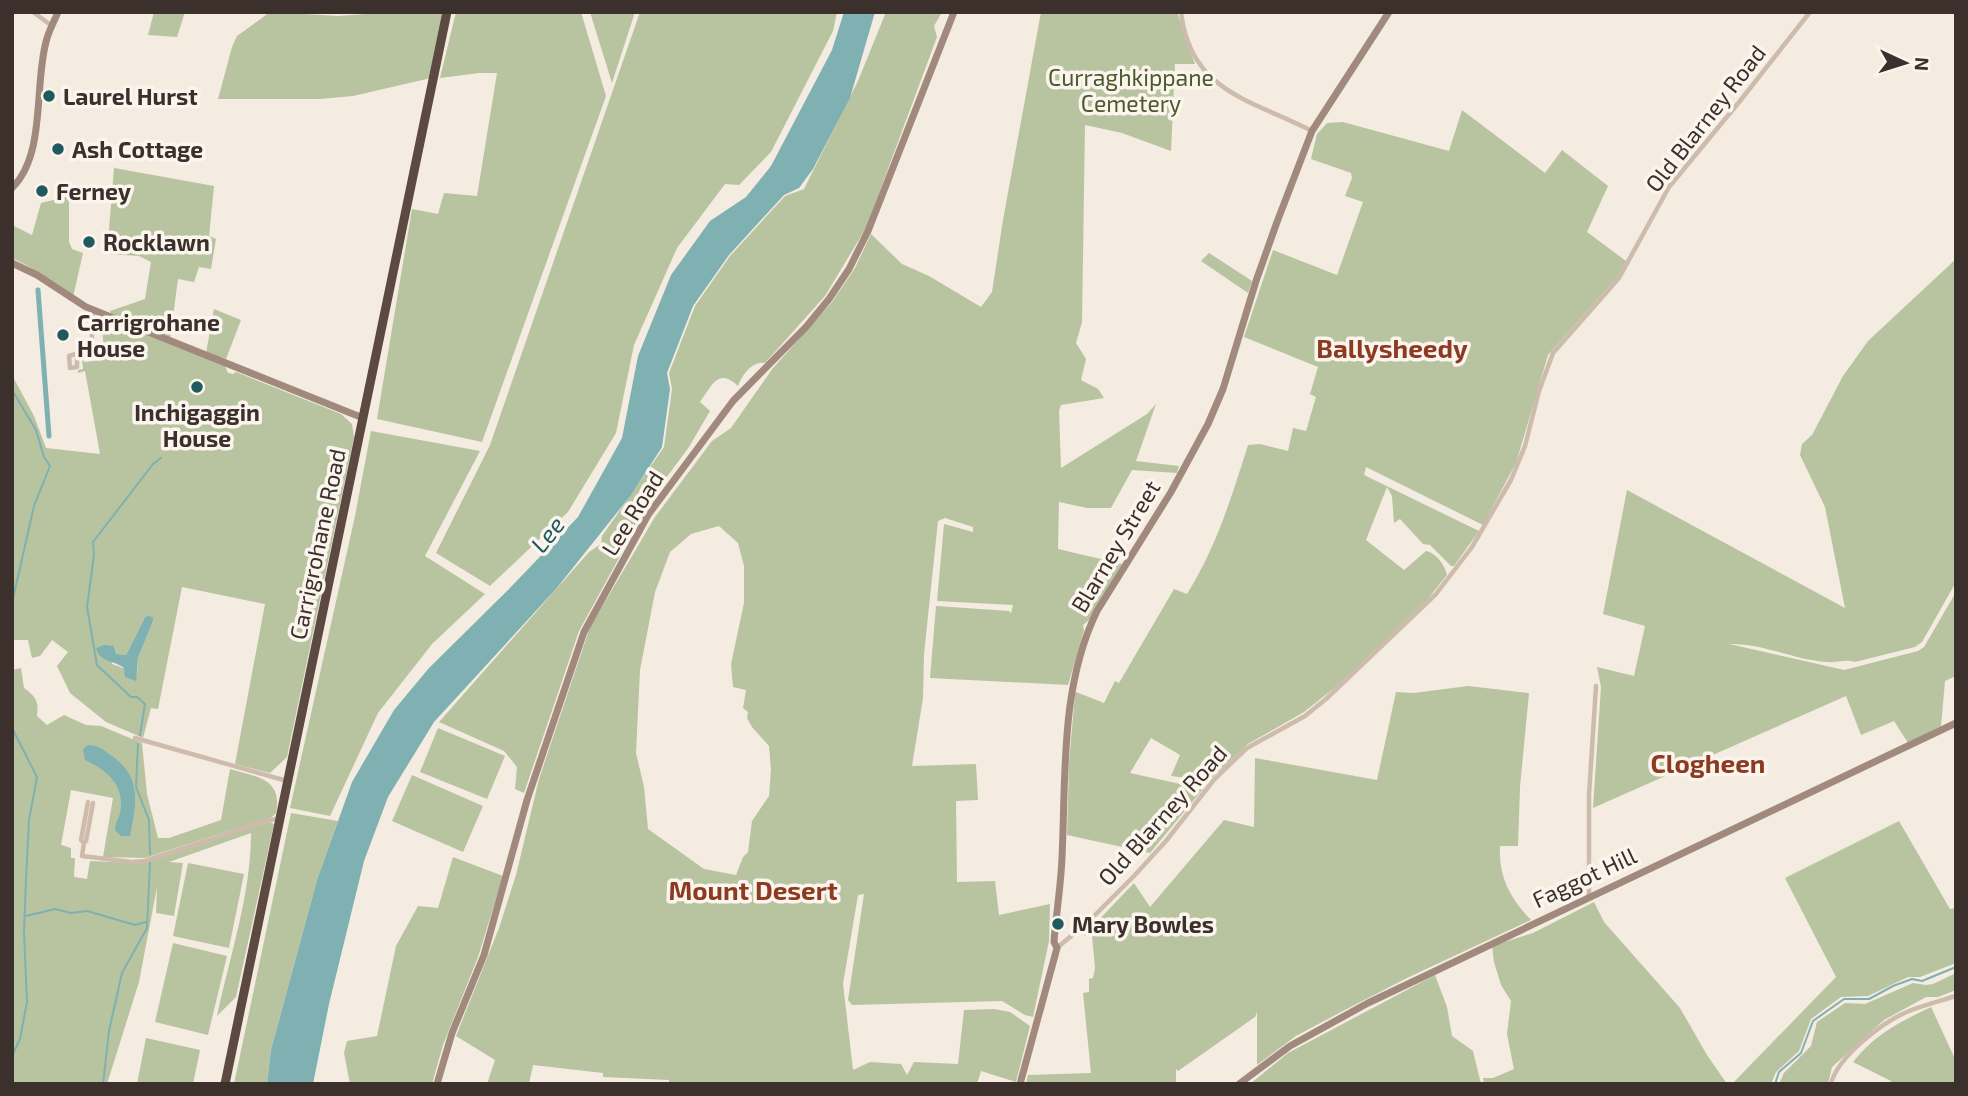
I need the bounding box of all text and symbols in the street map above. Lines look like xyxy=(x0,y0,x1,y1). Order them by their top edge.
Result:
north arrow xyxy=(1870,28,1940,98)
street label: Old Blarney Road xyxy=(1639,39,1771,197)
text: N xyxy=(1911,57,1934,72)
park label: Curraghkippane Cemetery xyxy=(1048,63,1214,117)
place label: Laurel Hurst xyxy=(63,82,198,110)
marker: Laurel Hurst xyxy=(41,88,57,104)
place label: Ash Cottage xyxy=(72,135,203,163)
marker: Ash Cottage xyxy=(50,141,66,157)
place label: Ferney xyxy=(56,177,131,205)
marker: Ferney xyxy=(34,183,50,199)
place label: Rocklawn xyxy=(103,228,210,256)
marker: Rocklawn xyxy=(81,234,97,250)
place label: Carrigrohane House xyxy=(77,308,220,362)
marker: Carrigrohane House xyxy=(55,327,71,343)
district label: Ballysheedy xyxy=(1316,332,1468,364)
marker: Inchigaggin House xyxy=(189,379,205,395)
place label: Inchigaggin House xyxy=(134,398,260,452)
street label: Carrigrohane Road xyxy=(283,446,351,642)
street label: Lee Road xyxy=(595,465,669,561)
street label: Blarney Street xyxy=(1065,475,1166,617)
water label: Lee xyxy=(524,510,570,558)
street label: Old Blarney Road xyxy=(1092,739,1232,891)
district label: Clogheen xyxy=(1651,747,1765,778)
street label: Faggot Hill xyxy=(1527,841,1641,913)
district label: Mount Desert xyxy=(668,874,838,905)
place label: Mary Bowles xyxy=(1072,910,1214,938)
marker: Mary Bowles xyxy=(1050,916,1066,932)

